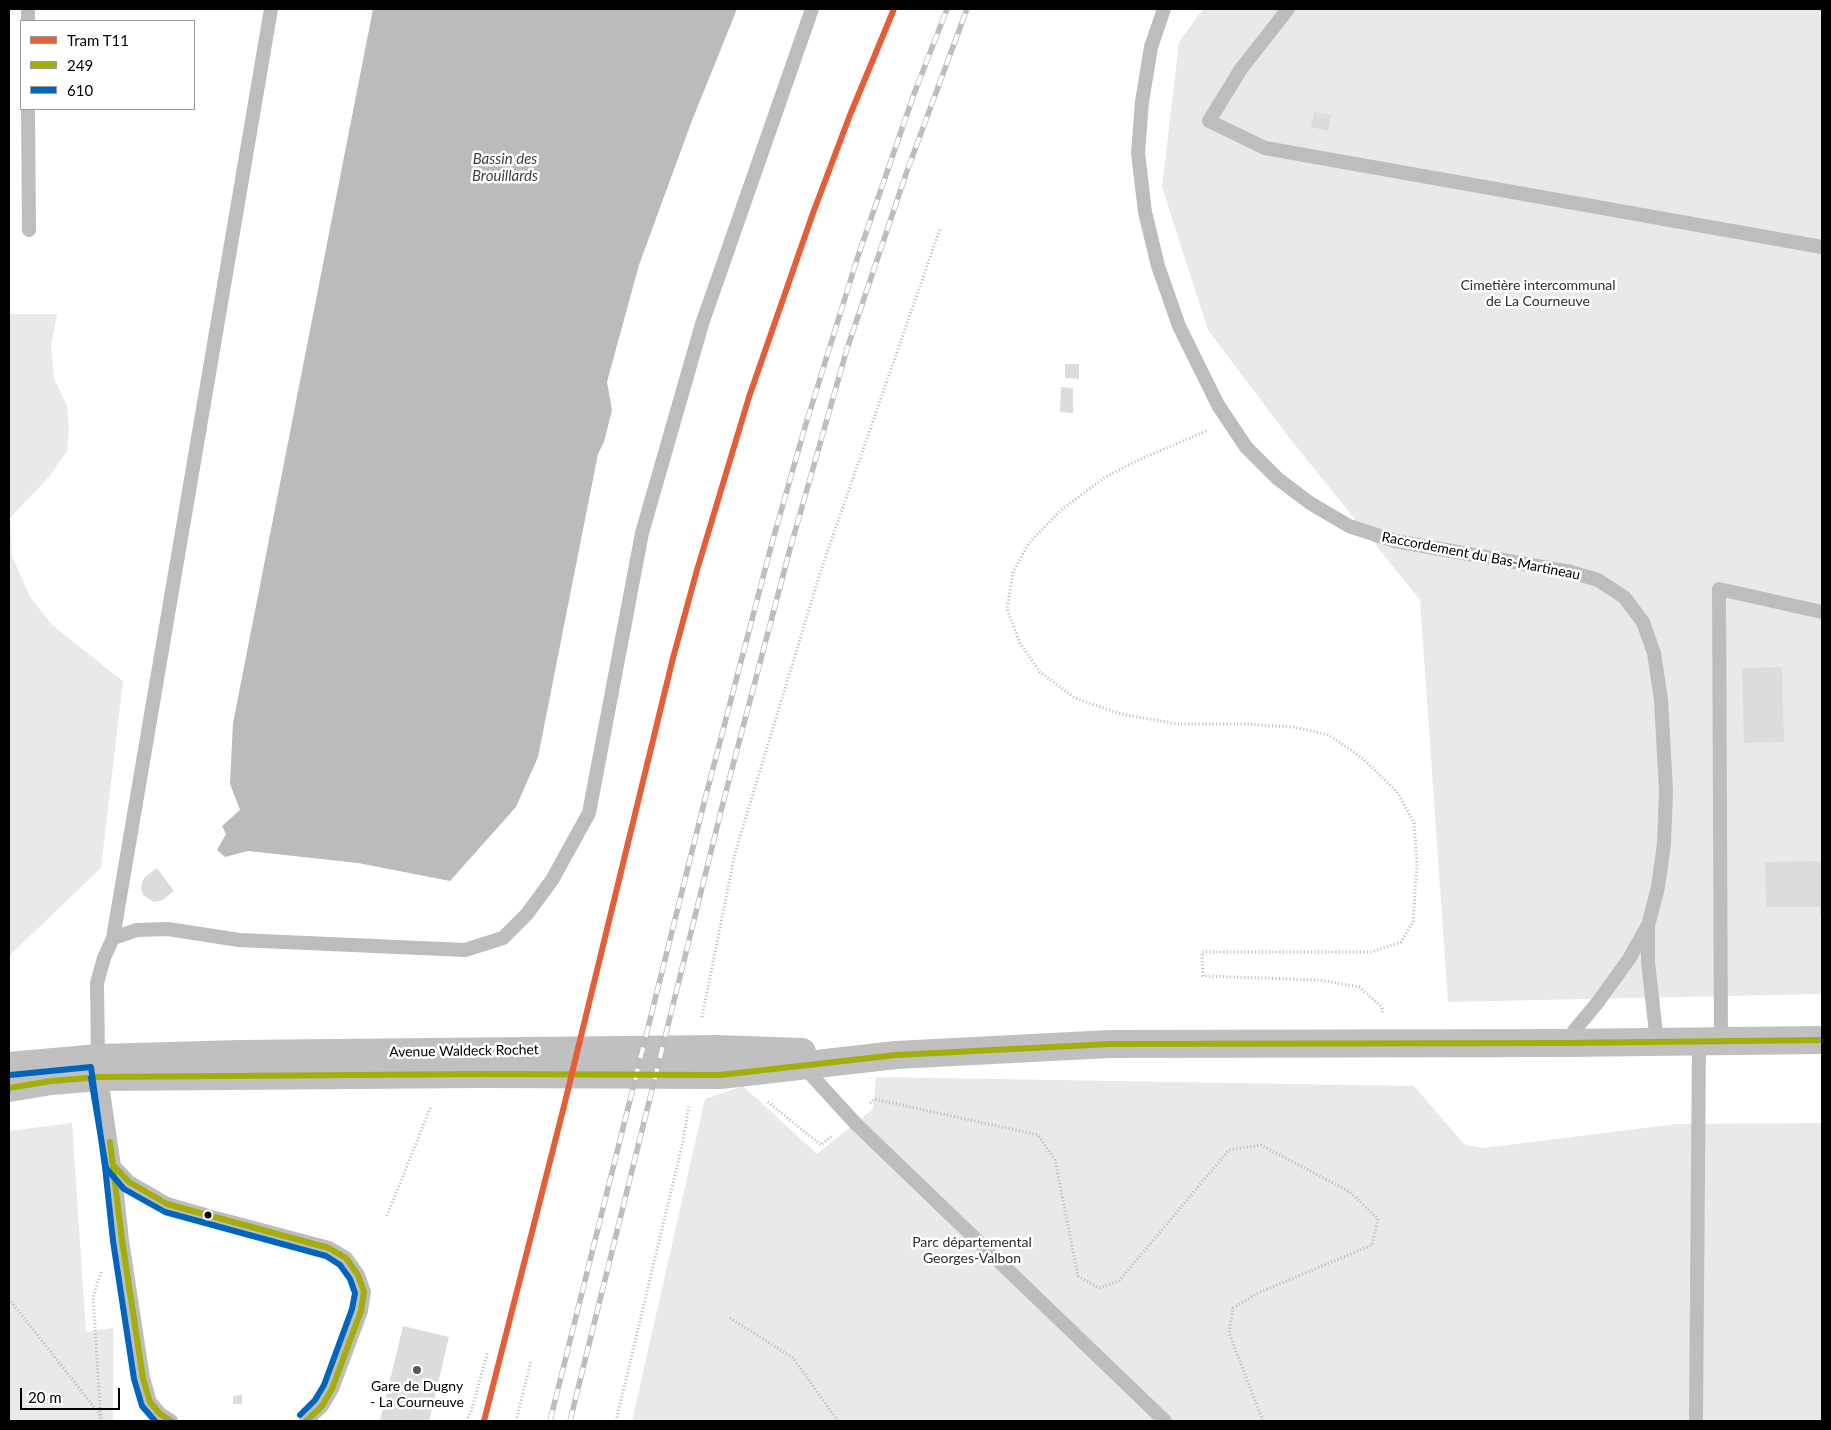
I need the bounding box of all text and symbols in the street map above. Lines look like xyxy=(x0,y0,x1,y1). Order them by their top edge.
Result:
legend xyxy=(20,20,195,110)
text: Tram T11 xyxy=(67,31,129,49)
text: 249 xyxy=(67,56,93,74)
text: 610 xyxy=(67,81,93,99)
water label: Bassin des Brouillards xyxy=(472,150,538,185)
park label: Cimetière intercommunal de La Courneuve xyxy=(1460,277,1616,310)
street label: Raccordement du Bas-Martineau xyxy=(1380,529,1582,583)
street label: Avenue Waldeck Rochet xyxy=(389,1041,539,1061)
unlabelled marker xyxy=(203,1210,213,1220)
park label: Parc départemental Georges-Valbon xyxy=(912,1234,1032,1266)
marker: Gare de Dugny - La Courneuve xyxy=(411,1364,423,1376)
scale bar xyxy=(22,1378,122,1410)
place label: Gare de Dugny - La Courneuve xyxy=(370,1378,464,1410)
text: 20 m xyxy=(28,1388,62,1406)

